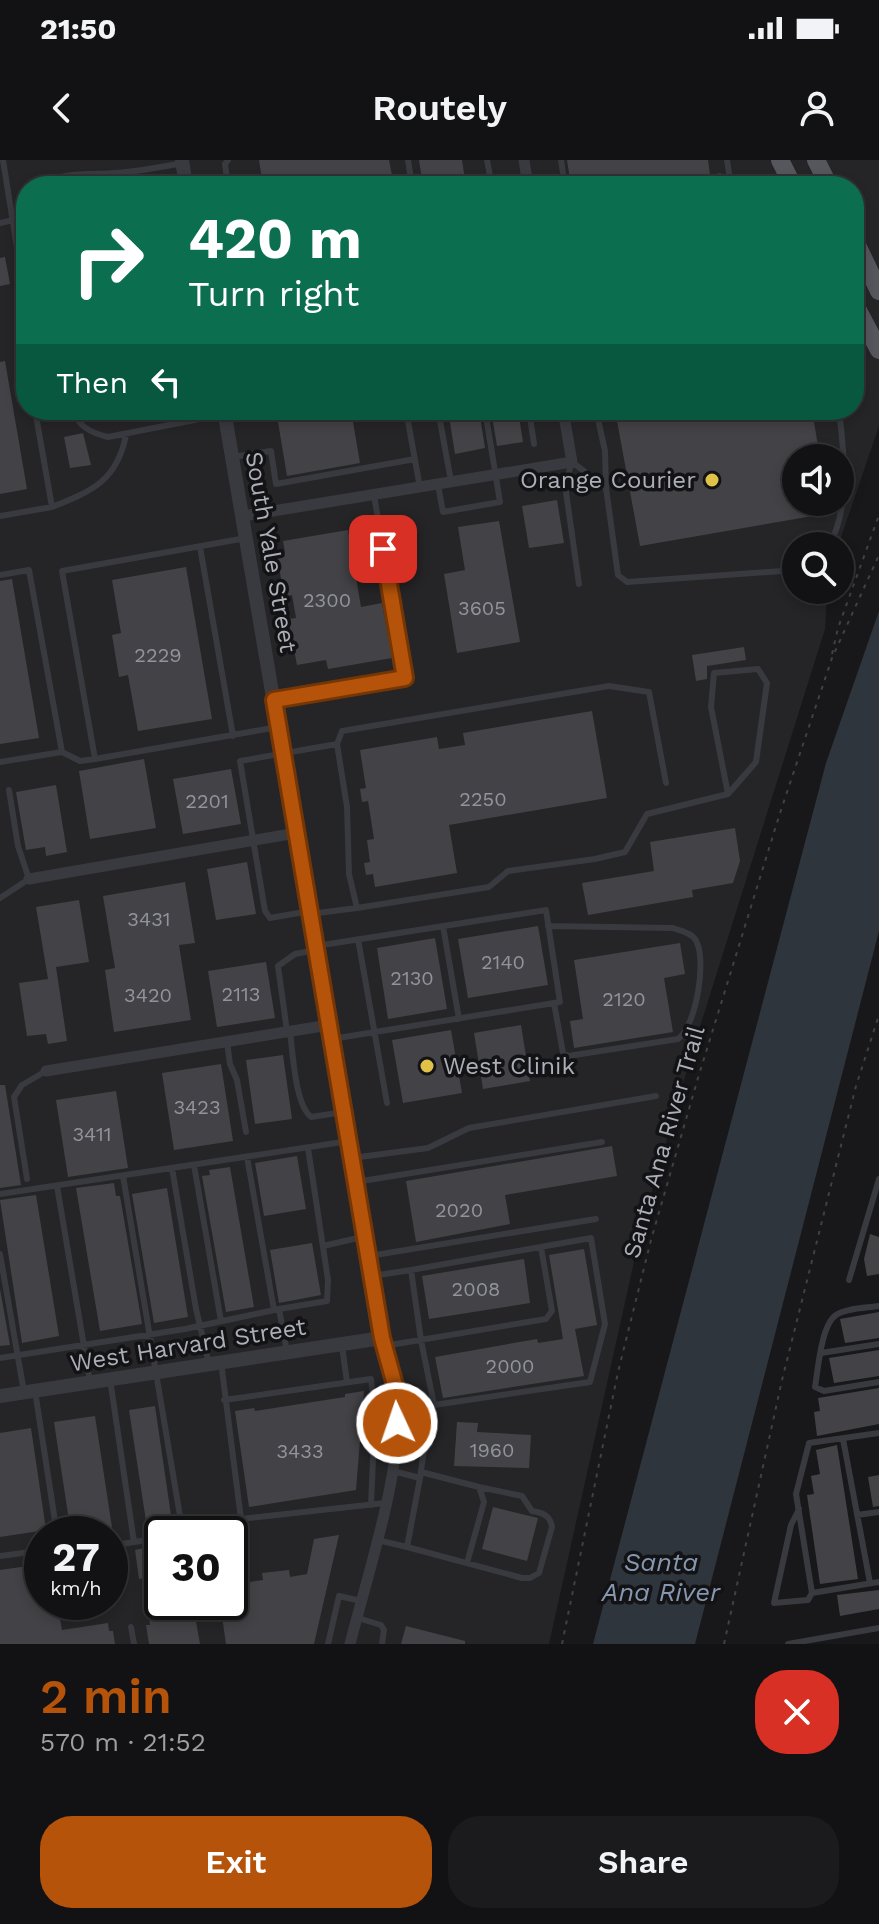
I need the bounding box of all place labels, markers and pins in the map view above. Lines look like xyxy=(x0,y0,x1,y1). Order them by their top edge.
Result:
place label: Orange Courier xyxy=(520,466,696,494)
marker: Orange Courier xyxy=(703,471,721,489)
pin xyxy=(349,515,417,583)
place label: West Clinik xyxy=(443,1052,575,1080)
marker: West Clinik xyxy=(418,1057,436,1075)

